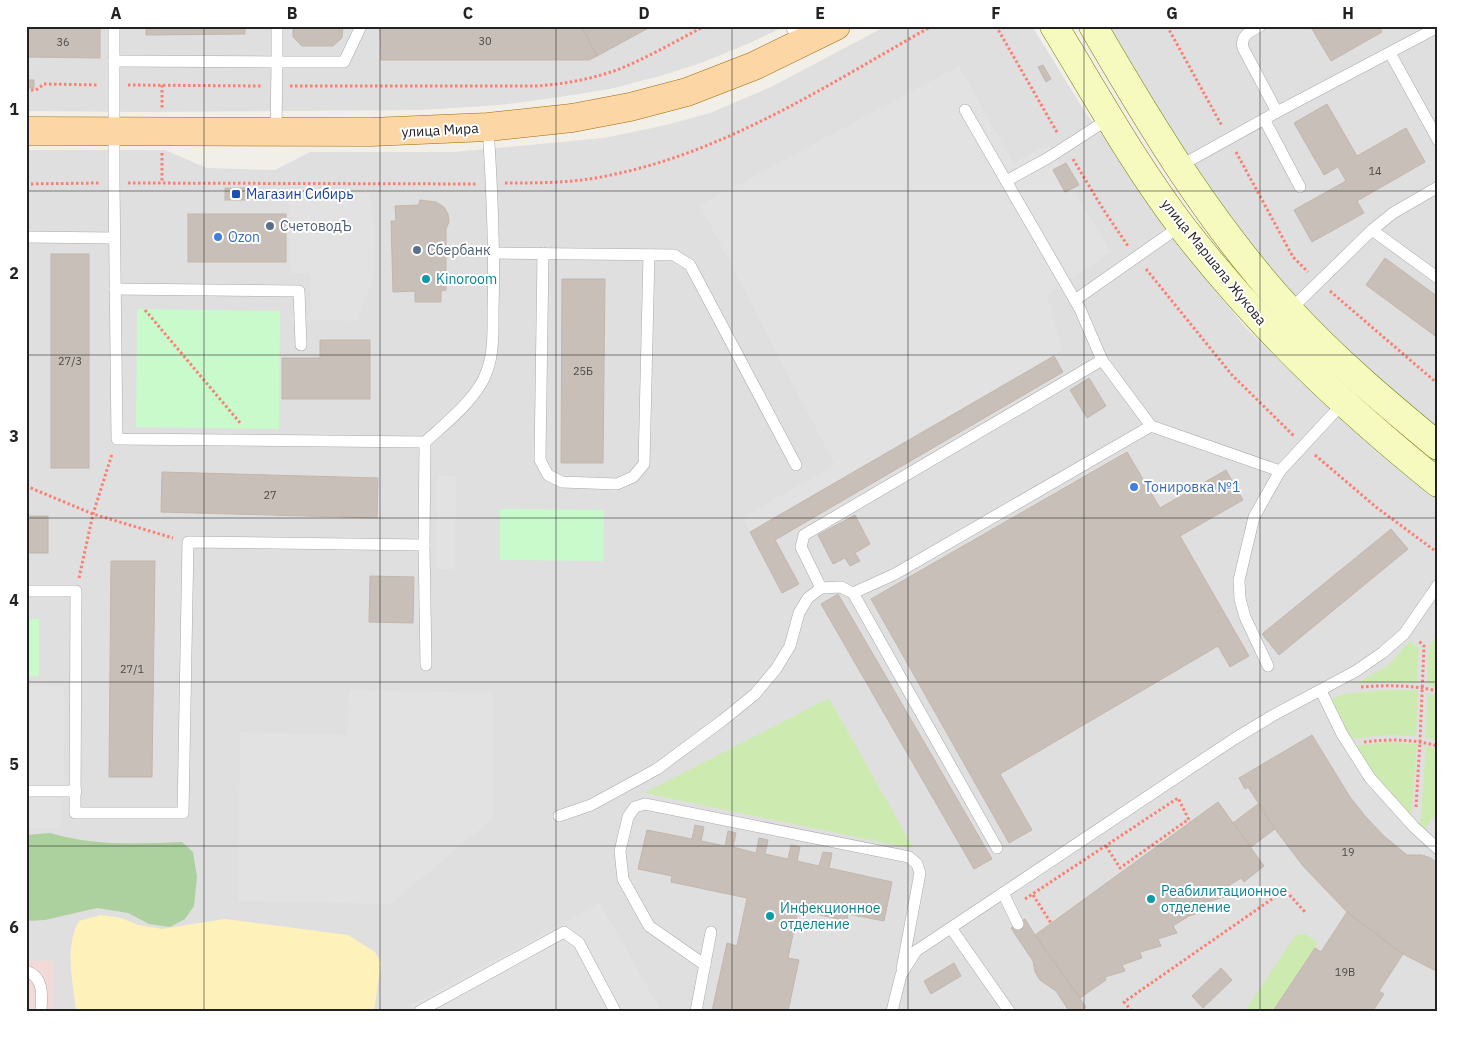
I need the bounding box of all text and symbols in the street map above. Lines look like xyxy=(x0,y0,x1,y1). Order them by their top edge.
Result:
text: A xyxy=(111,3,122,23)
text: B xyxy=(287,3,298,23)
text: C xyxy=(463,3,473,23)
text: D xyxy=(638,3,650,23)
text: E xyxy=(815,3,825,23)
text: F xyxy=(991,3,1001,23)
text: G xyxy=(1166,3,1178,23)
text: H xyxy=(1342,3,1354,23)
house number: 30 xyxy=(478,34,492,48)
house number: 36 xyxy=(56,35,70,49)
text: 1 xyxy=(9,99,19,119)
street label: улица Мира xyxy=(401,119,480,141)
house number: 14 xyxy=(1368,164,1382,178)
place label: Магазин Сибирь xyxy=(246,185,353,203)
marker: Магазин Сибирь xyxy=(230,188,242,200)
street label: улица Маршала Жукова xyxy=(1157,195,1271,329)
place label: СчетоводЪ xyxy=(280,217,352,235)
marker: СчетоводЪ xyxy=(264,220,276,232)
place label: Ozon xyxy=(228,228,260,246)
marker: Ozon xyxy=(212,231,224,243)
place label: Сбербанк xyxy=(427,241,491,259)
marker: Сбербанк xyxy=(411,244,423,256)
text: 2 xyxy=(9,263,19,283)
place label: Kinoroom xyxy=(436,270,497,288)
marker: Kinoroom xyxy=(420,273,432,285)
house number: 27/3 xyxy=(58,354,82,368)
house number: 25Б xyxy=(573,364,593,378)
text: 3 xyxy=(9,426,19,446)
place label: Тонировка №1 xyxy=(1144,478,1240,496)
marker: Тонировка №1 xyxy=(1128,481,1140,493)
house number: 27 xyxy=(263,488,277,502)
text: 4 xyxy=(9,590,19,610)
house number: 27/1 xyxy=(120,662,144,676)
text: 5 xyxy=(9,754,19,774)
house number: 19 xyxy=(1341,845,1355,859)
place label: Реабилитационное отделение xyxy=(1161,882,1287,916)
marker: Реабилитационное отделение xyxy=(1145,893,1157,905)
place label: Инфекционное отделение xyxy=(780,899,881,933)
marker: Инфекционное отделение xyxy=(764,910,776,922)
text: 6 xyxy=(9,917,19,937)
house number: 19В xyxy=(1335,965,1355,979)

